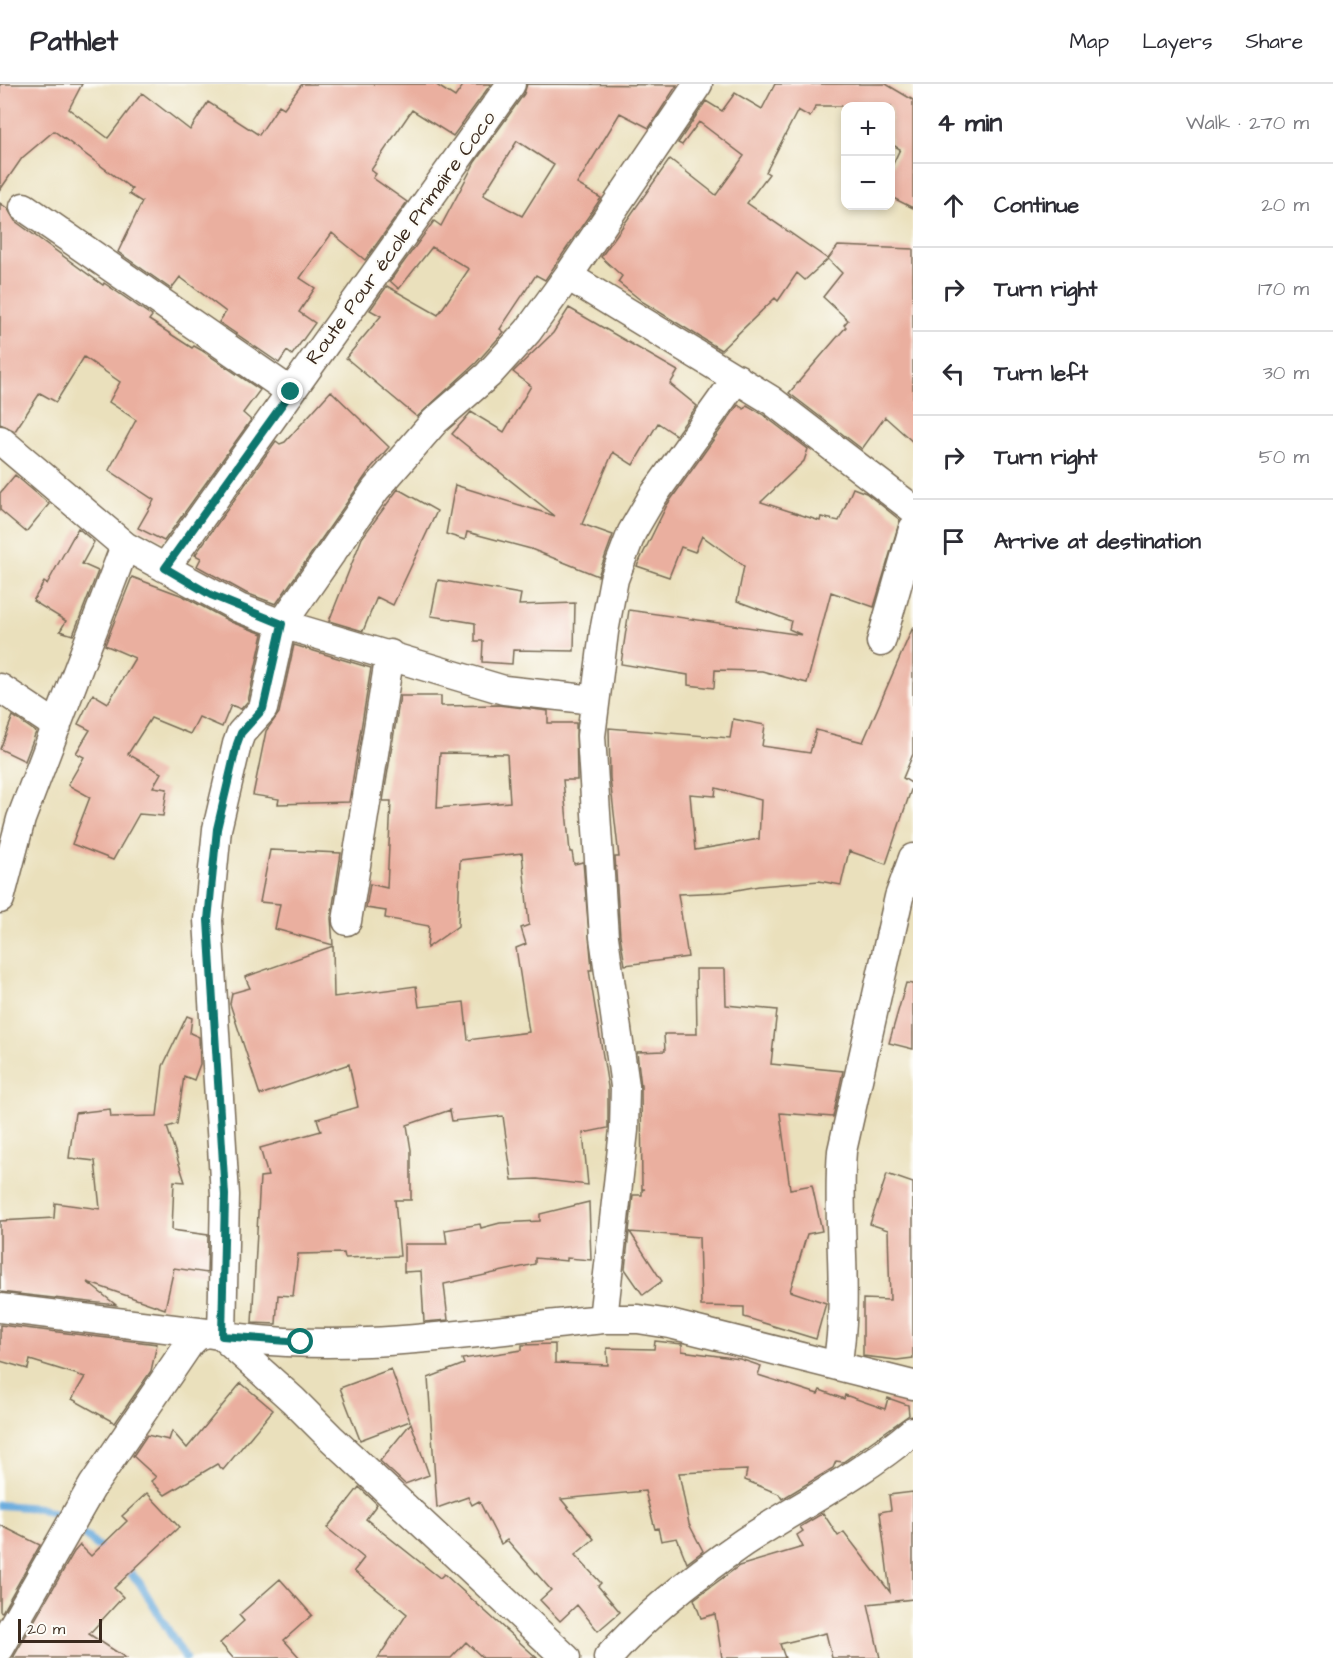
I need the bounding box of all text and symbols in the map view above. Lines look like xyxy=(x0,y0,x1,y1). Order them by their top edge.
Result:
text: Pathlet xyxy=(30,22,118,61)
text: Map xyxy=(1069,27,1109,56)
text: Layers xyxy=(1142,27,1212,56)
text: Share xyxy=(1245,27,1303,56)
map controls xyxy=(841,102,895,210)
button: + xyxy=(841,102,895,156)
street label: Route Pour école Primaire Coco xyxy=(299,105,503,371)
text: 4 min xyxy=(937,105,1002,141)
text: Walk · 270 m xyxy=(1186,109,1309,137)
button: − xyxy=(841,156,895,210)
icon: ahead xyxy=(937,189,970,222)
text: Continue xyxy=(994,190,1079,221)
text: 20 m xyxy=(1261,191,1309,219)
icon: right xyxy=(937,273,970,306)
text: Turn right xyxy=(994,274,1097,305)
text: 170 m xyxy=(1258,275,1309,303)
icon: left xyxy=(937,357,970,390)
text: Turn left xyxy=(994,358,1088,389)
text: 30 m xyxy=(1263,359,1309,387)
route end xyxy=(277,378,303,404)
icon: right xyxy=(937,441,970,474)
text: Turn right xyxy=(994,442,1097,473)
text: 50 m xyxy=(1259,443,1309,471)
icon: arrive xyxy=(937,525,970,558)
text: Arrive at destination xyxy=(994,526,1201,557)
route start xyxy=(287,1328,313,1354)
scale bar xyxy=(18,1616,102,1644)
text: 20 m xyxy=(27,1618,65,1640)

